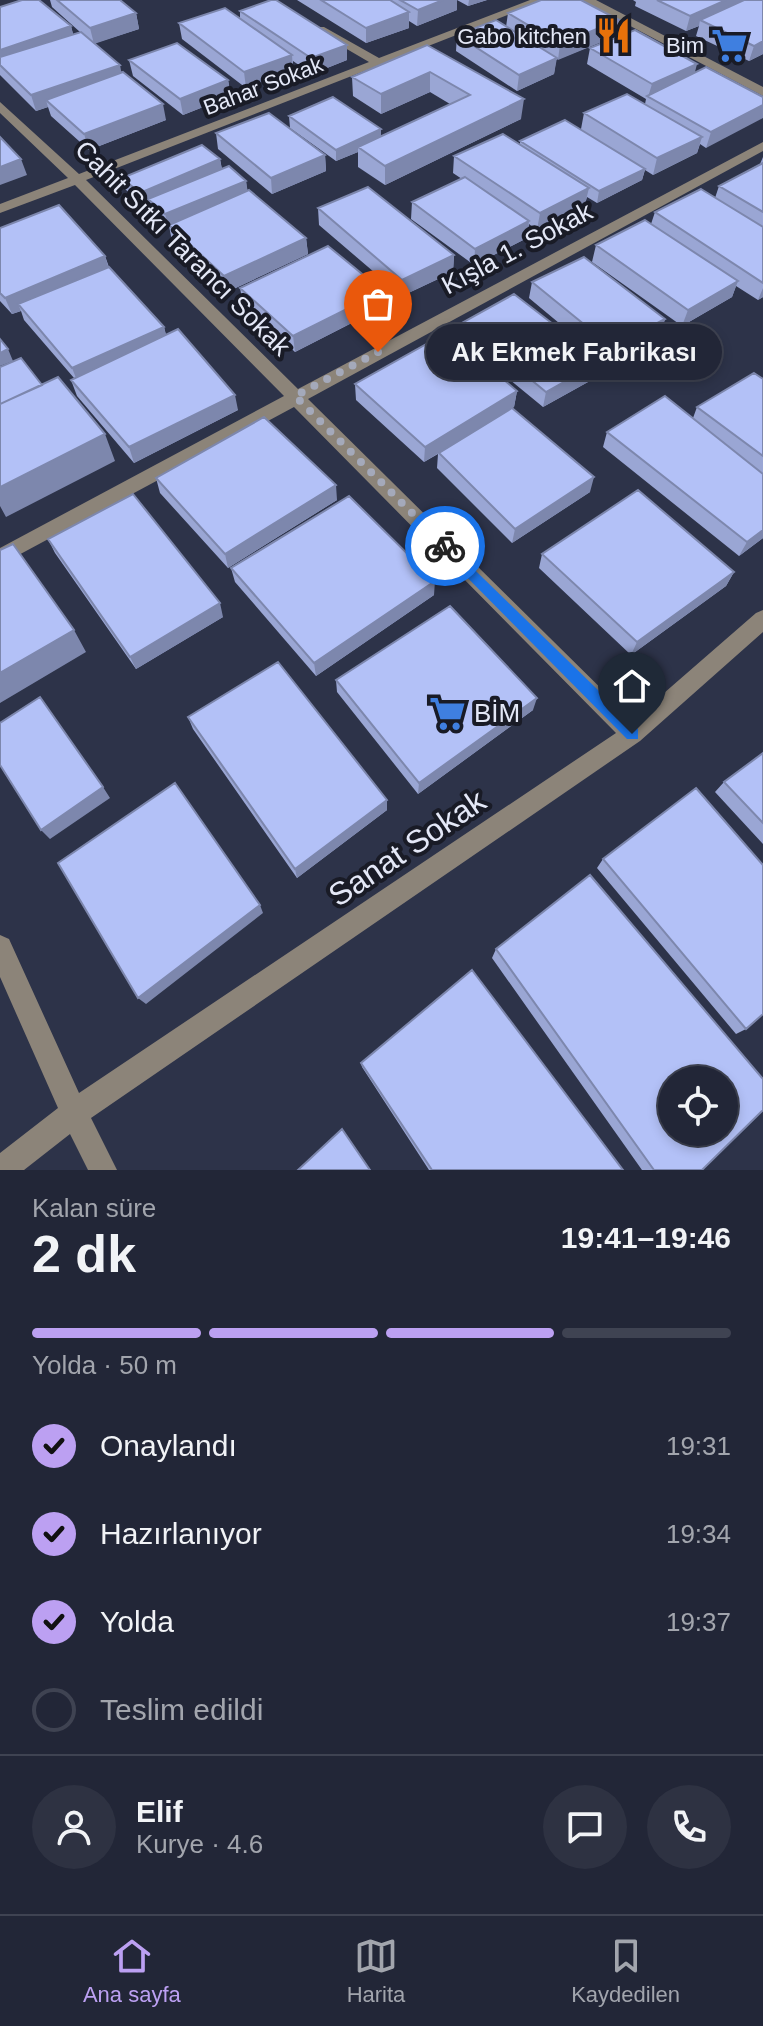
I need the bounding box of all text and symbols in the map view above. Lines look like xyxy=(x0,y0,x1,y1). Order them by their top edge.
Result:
restaurant icon: Gabo kitchen xyxy=(594,17,632,55)
place label: Gabo kitchen xyxy=(457,24,587,49)
supermarket icon: Bim xyxy=(711,26,749,64)
place label: Bim xyxy=(666,33,704,58)
street label: Bahar Sokak xyxy=(200,51,327,120)
street label: Cahit Sıtkı Tarancı Sokak xyxy=(69,134,297,362)
street label: Kışla 1. Sokak xyxy=(437,195,598,300)
pin xyxy=(344,270,412,352)
icon: bag xyxy=(356,282,400,326)
callout: Ak Ekmek Fabrikası xyxy=(426,324,722,380)
text: Ak Ekmek Fabrikası xyxy=(451,337,697,367)
courier xyxy=(405,506,485,586)
icon: bike xyxy=(423,524,467,568)
pin xyxy=(598,652,666,734)
icon: home xyxy=(610,664,654,708)
supermarket icon: BİM xyxy=(429,694,467,732)
place label: BİM xyxy=(474,698,520,728)
street label: Sanat Sokak xyxy=(322,782,493,914)
map controls xyxy=(658,1066,738,1146)
button: locate xyxy=(658,1066,738,1146)
text: Kalan süre xyxy=(32,1193,156,1223)
text: 19:41–19:46 xyxy=(561,1221,731,1254)
text: 2 dk xyxy=(32,1225,136,1283)
text: Yolda · 50 m xyxy=(32,1350,177,1380)
icon: check xyxy=(32,1424,76,1468)
text: Onaylandı xyxy=(100,1429,237,1462)
text: 19:31 xyxy=(666,1431,731,1461)
icon: check xyxy=(32,1512,76,1556)
text: Hazırlanıyor xyxy=(100,1517,262,1550)
text: 19:34 xyxy=(666,1519,731,1549)
icon: check xyxy=(32,1600,76,1644)
text: Yolda xyxy=(100,1605,174,1638)
text: 19:37 xyxy=(666,1607,731,1637)
text: Teslim edildi xyxy=(100,1693,263,1726)
button: person xyxy=(32,1785,116,1869)
button: chat xyxy=(543,1785,627,1869)
button: phone xyxy=(647,1785,731,1869)
text: Elif xyxy=(136,1795,183,1828)
text: Kurye · 4.6 xyxy=(136,1829,263,1859)
tab: Ana sayfa xyxy=(83,1934,181,2008)
tab: Harita xyxy=(347,1934,405,2008)
tab: Kaydedilen xyxy=(571,1934,680,2008)

